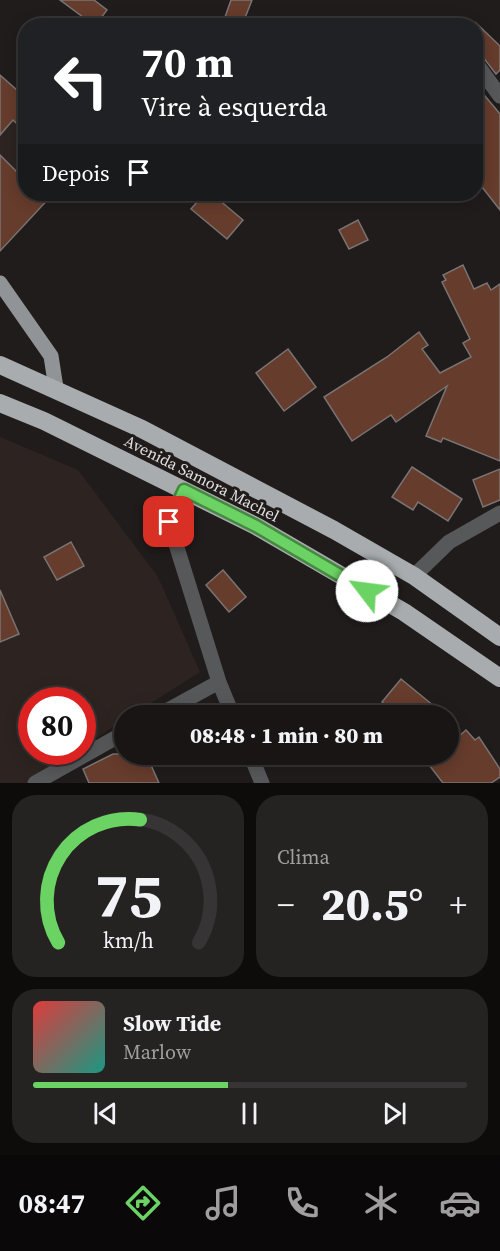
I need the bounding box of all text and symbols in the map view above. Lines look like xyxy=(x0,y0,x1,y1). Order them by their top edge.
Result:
text: 70 m xyxy=(141,33,234,91)
icon: left xyxy=(42,42,120,120)
text: Vire à esquerda xyxy=(141,88,327,125)
icon: arrive xyxy=(122,156,155,189)
text: Depois xyxy=(42,158,110,188)
street label: Avenida Samora Machel xyxy=(121,429,283,527)
pin xyxy=(143,496,194,547)
icon: arrive xyxy=(152,505,185,538)
position arrow xyxy=(335,559,399,623)
speed limit sign: 80 xyxy=(18,687,96,765)
text: 08:48 · 1 min · 80 m xyxy=(190,720,383,750)
text: Clima xyxy=(277,843,330,871)
text: 75 xyxy=(94,852,162,938)
text: 20.5° xyxy=(321,873,423,935)
text: − xyxy=(277,882,295,927)
text: + xyxy=(450,882,467,927)
text: km/h xyxy=(102,926,154,955)
text: Slow Tide xyxy=(123,1008,221,1038)
text: Marlow xyxy=(123,1038,191,1066)
icon: previous xyxy=(89,1097,122,1130)
icon: pause xyxy=(233,1097,266,1130)
icon: next xyxy=(378,1097,411,1130)
icon: directions xyxy=(122,1182,164,1224)
icon: music xyxy=(202,1182,244,1224)
icon: phone xyxy=(281,1182,323,1224)
icon: climate xyxy=(360,1182,402,1224)
icon: car xyxy=(439,1182,481,1224)
text: 08:47 xyxy=(19,1185,85,1222)

